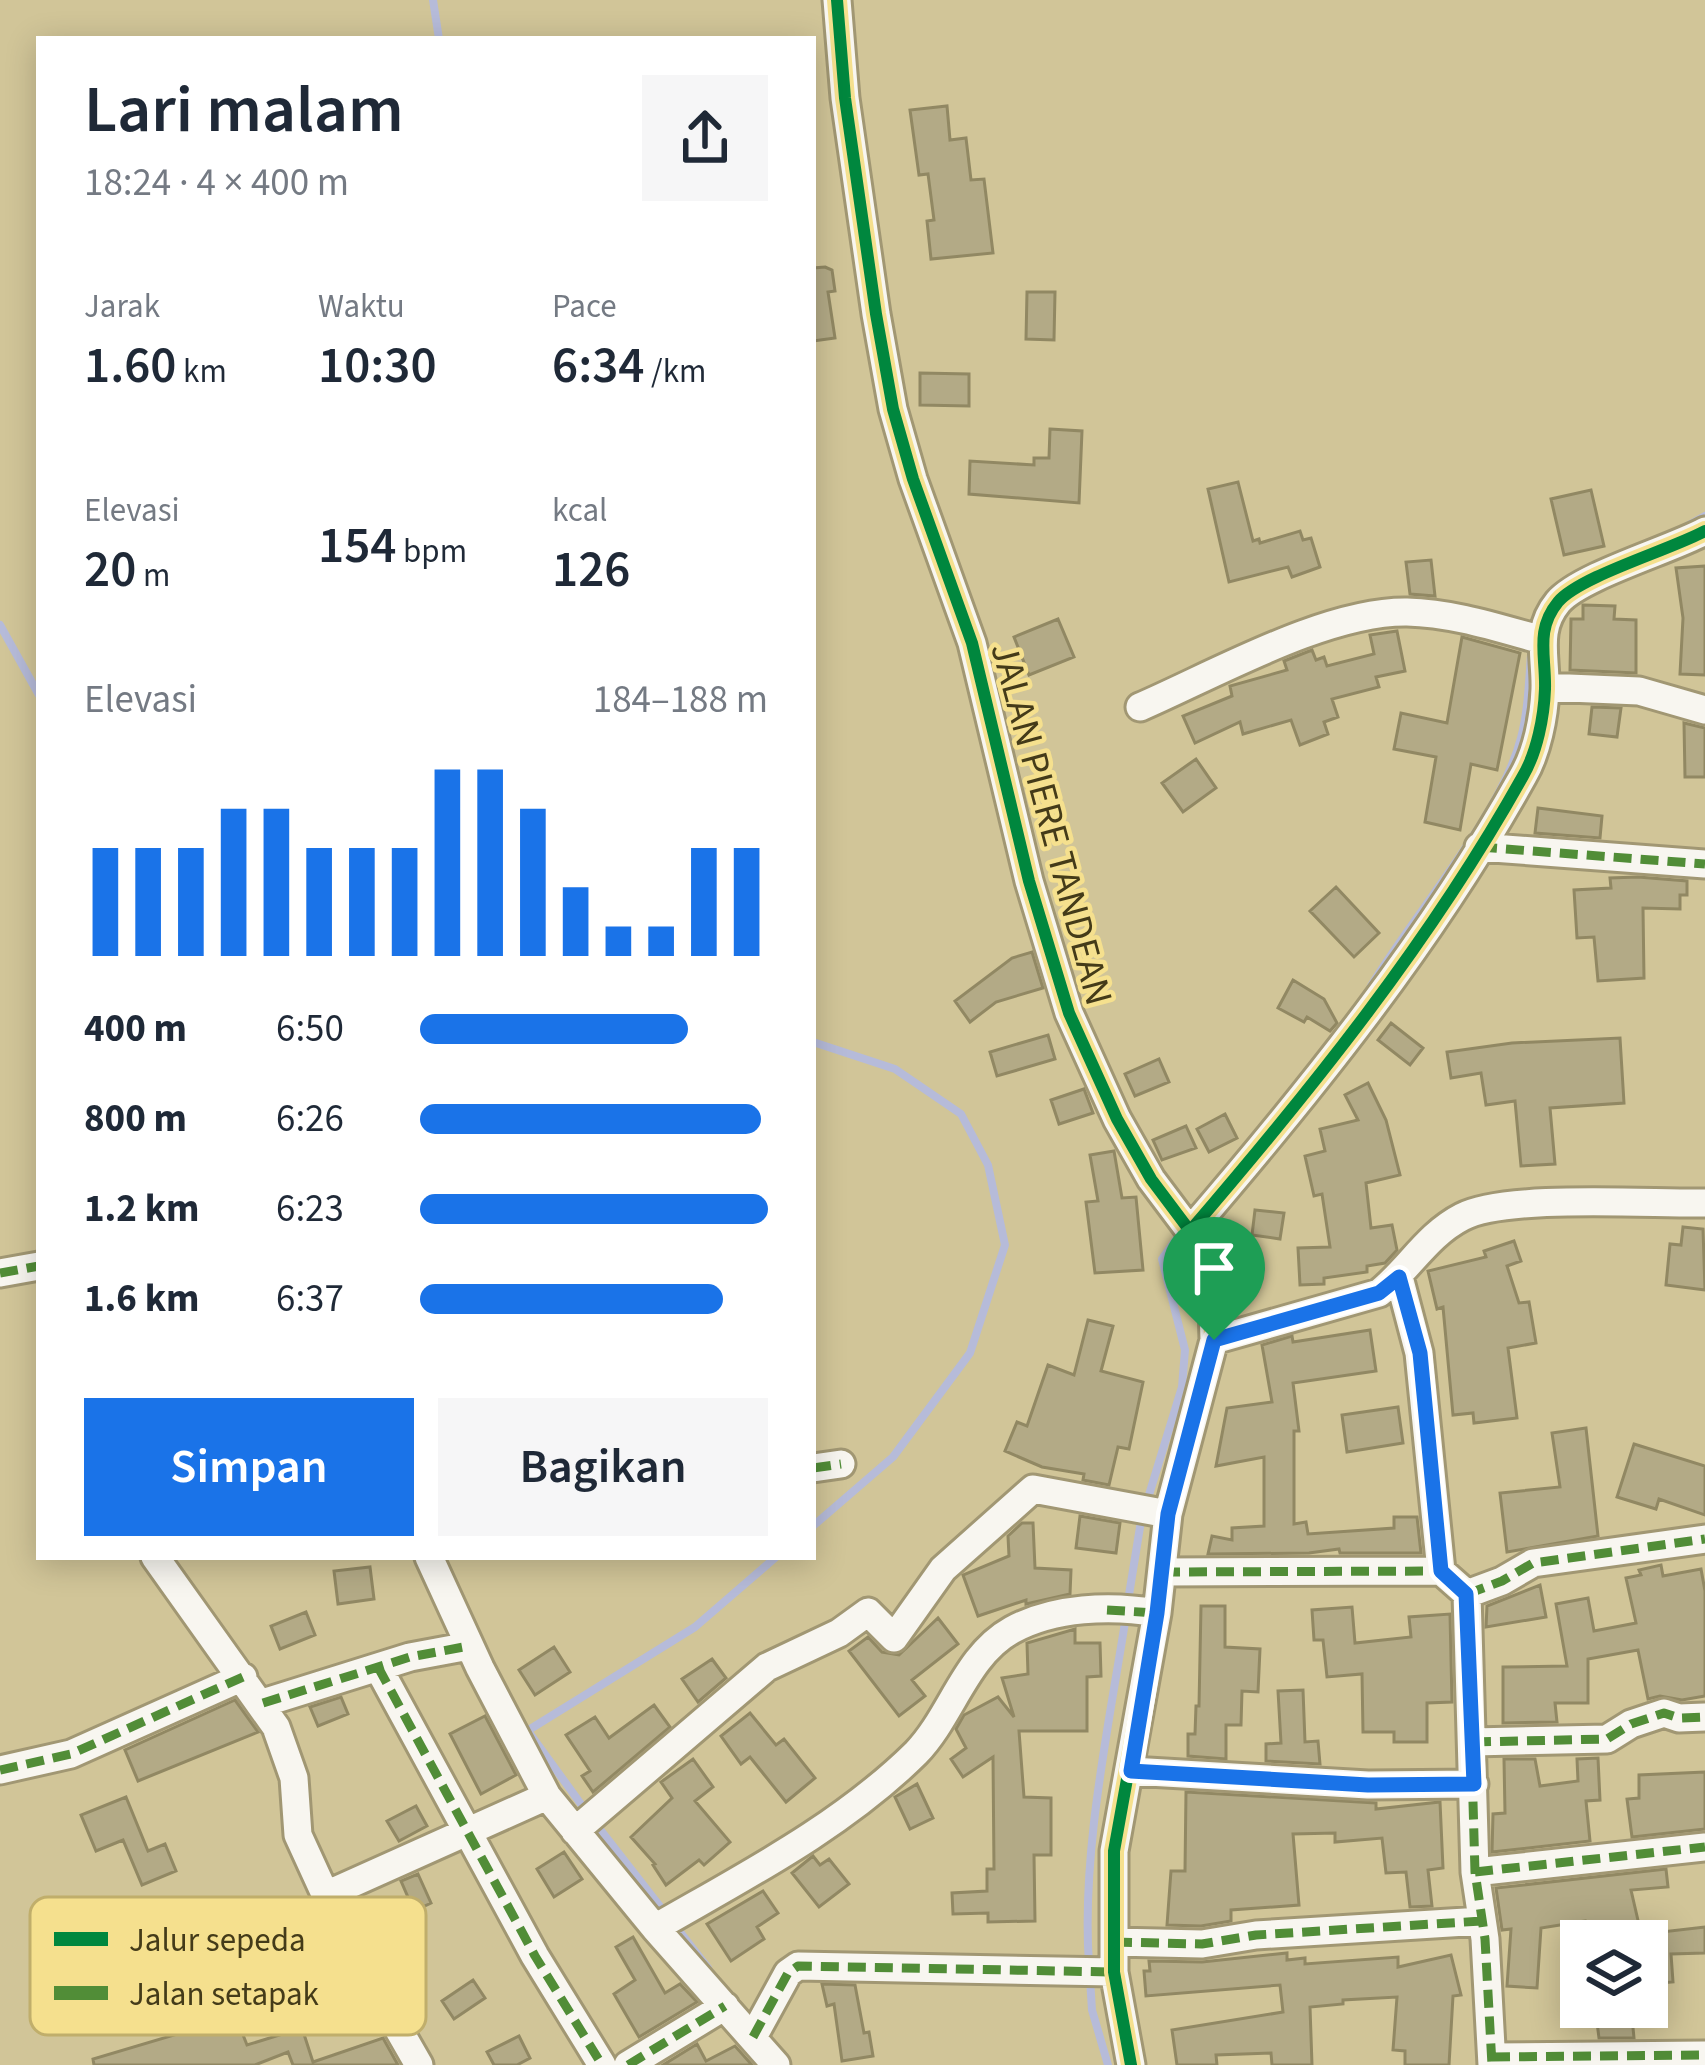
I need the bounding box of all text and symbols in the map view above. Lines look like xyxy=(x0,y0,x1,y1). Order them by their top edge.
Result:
text: Lari malam xyxy=(84,63,404,157)
button: share xyxy=(642,75,768,201)
text: 18:24 · 4 × 400 m xyxy=(84,155,349,211)
text: Jarak xyxy=(84,283,160,330)
text: Waktu xyxy=(318,283,405,330)
text: Pace xyxy=(552,283,617,330)
text: 1.60 xyxy=(84,330,177,402)
text: 10:30 xyxy=(318,330,437,402)
text: 6:34 xyxy=(552,330,645,402)
text: km xyxy=(177,348,227,395)
text: /km xyxy=(645,348,706,395)
text: Elevasi xyxy=(84,487,180,534)
text: kcal xyxy=(552,487,608,534)
text: 154 xyxy=(318,510,397,582)
text: bpm xyxy=(397,528,467,575)
text: 20 xyxy=(84,534,136,606)
text: 126 xyxy=(552,534,631,606)
text: m xyxy=(136,552,170,599)
street label: JALAN PIERE TANDEAN xyxy=(976,636,1126,1012)
text: Elevasi xyxy=(84,672,197,728)
text: 184–188 m xyxy=(593,672,768,728)
text: 400 m xyxy=(84,1001,187,1057)
text: 6:50 xyxy=(276,1001,344,1057)
text: 800 m xyxy=(84,1091,187,1147)
text: 6:26 xyxy=(276,1091,344,1147)
text: 1.2 km xyxy=(84,1181,199,1237)
text: 6:23 xyxy=(276,1181,344,1237)
pin xyxy=(1163,1217,1265,1340)
icon: arrive xyxy=(1181,1235,1247,1301)
text: 1.6 km xyxy=(84,1271,199,1327)
text: 6:37 xyxy=(276,1271,344,1327)
button: Simpan xyxy=(84,1398,414,1536)
button: Bagikan xyxy=(438,1398,768,1536)
legend xyxy=(30,1897,426,2035)
text: Jalur sepeda xyxy=(129,1917,306,1964)
map controls xyxy=(1560,1920,1668,2028)
button: layers xyxy=(1560,1920,1668,2028)
text: Jalan setapak xyxy=(129,1971,320,2018)

